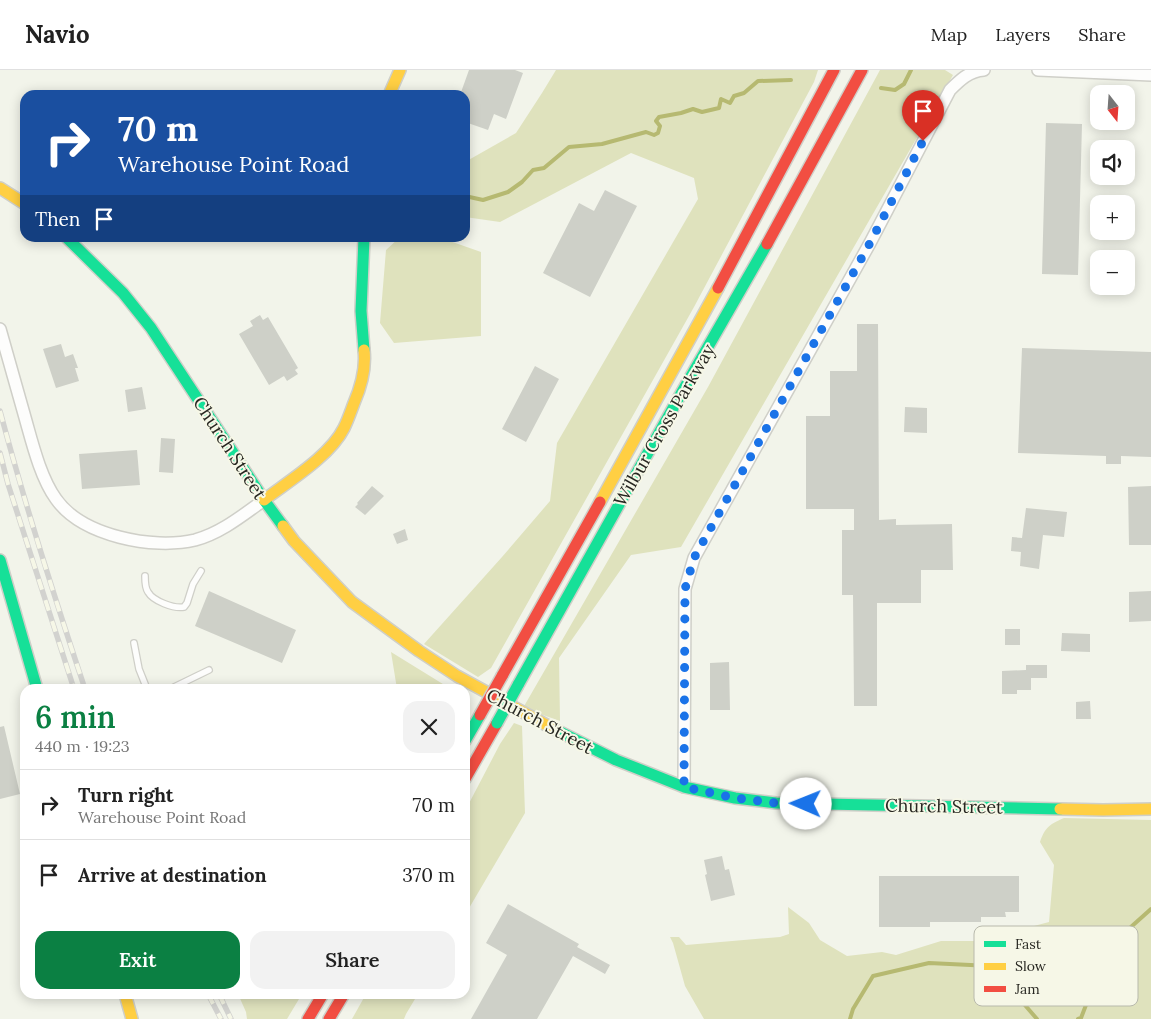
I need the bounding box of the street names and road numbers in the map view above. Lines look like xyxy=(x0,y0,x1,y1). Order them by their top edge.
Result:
street label: Wilbur Cross Parkway xyxy=(608,339,720,510)
street label: Church Street xyxy=(188,392,272,504)
street label: Church Street xyxy=(483,683,597,759)
street label: Church Street xyxy=(885,793,1003,819)

